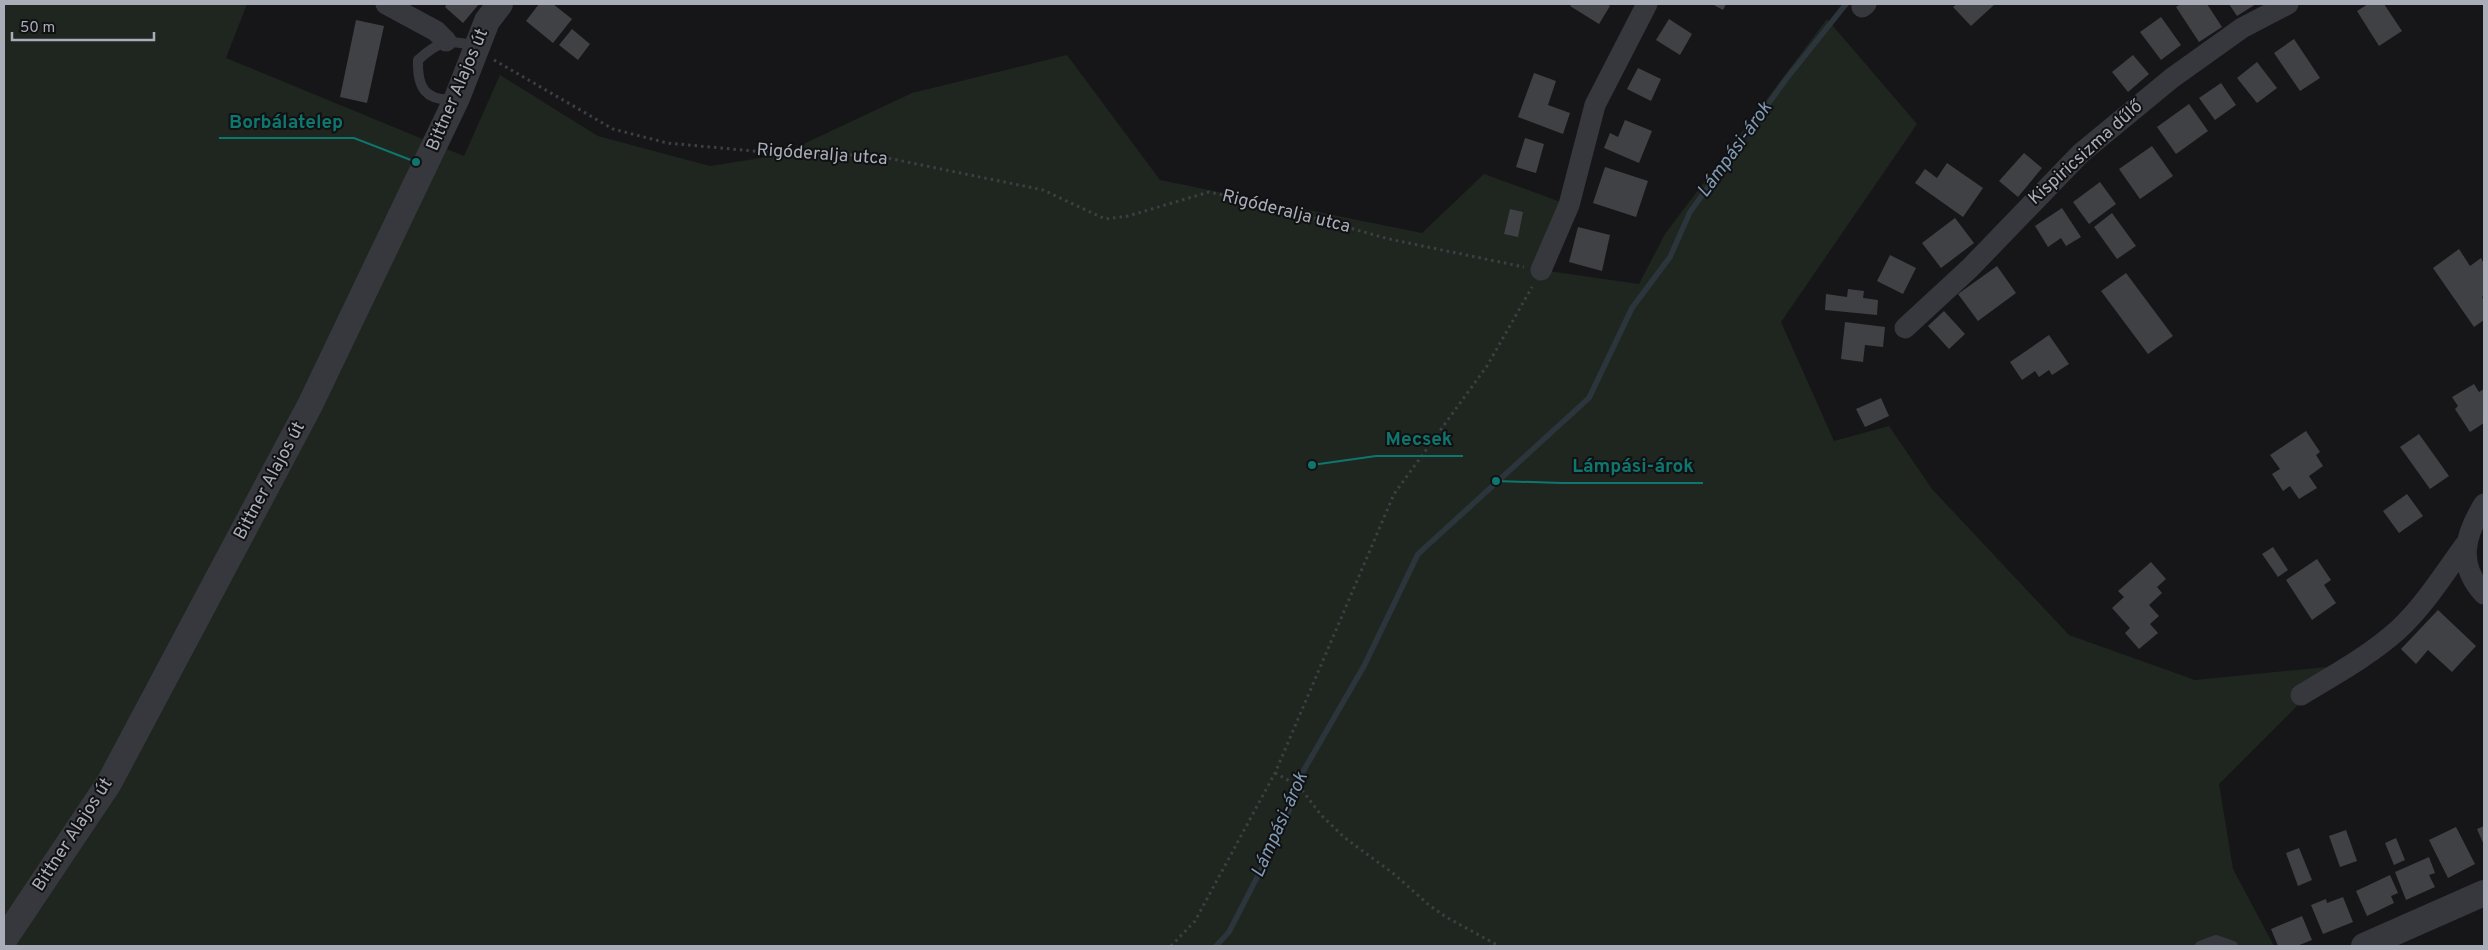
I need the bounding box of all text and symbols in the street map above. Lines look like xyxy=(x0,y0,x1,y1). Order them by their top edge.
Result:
scale bar xyxy=(12,10,155,42)
text: 50 m xyxy=(20,19,55,38)
street label: Bittner Alajos út xyxy=(422,25,494,155)
street label: Kispiricsizma dűlő xyxy=(2024,95,2149,210)
water label: Lámpási-árok xyxy=(1692,97,1778,203)
callout: Borbálatelep xyxy=(219,104,354,138)
text: Borbálatelep xyxy=(229,111,343,135)
street label: Rigóderalja utca xyxy=(756,139,888,171)
street label: Rigóderalja utca xyxy=(1220,185,1352,239)
street label: Bittner Alajos út xyxy=(229,418,311,544)
callout: Mecsek xyxy=(1376,422,1463,456)
text: Mecsek xyxy=(1386,428,1453,452)
callout: Lámpási-árok xyxy=(1562,449,1703,483)
text: Lámpási-árok xyxy=(1572,455,1694,479)
water label: Lámpási-árok xyxy=(1246,768,1314,881)
street label: Bittner Alajos út xyxy=(28,774,118,896)

